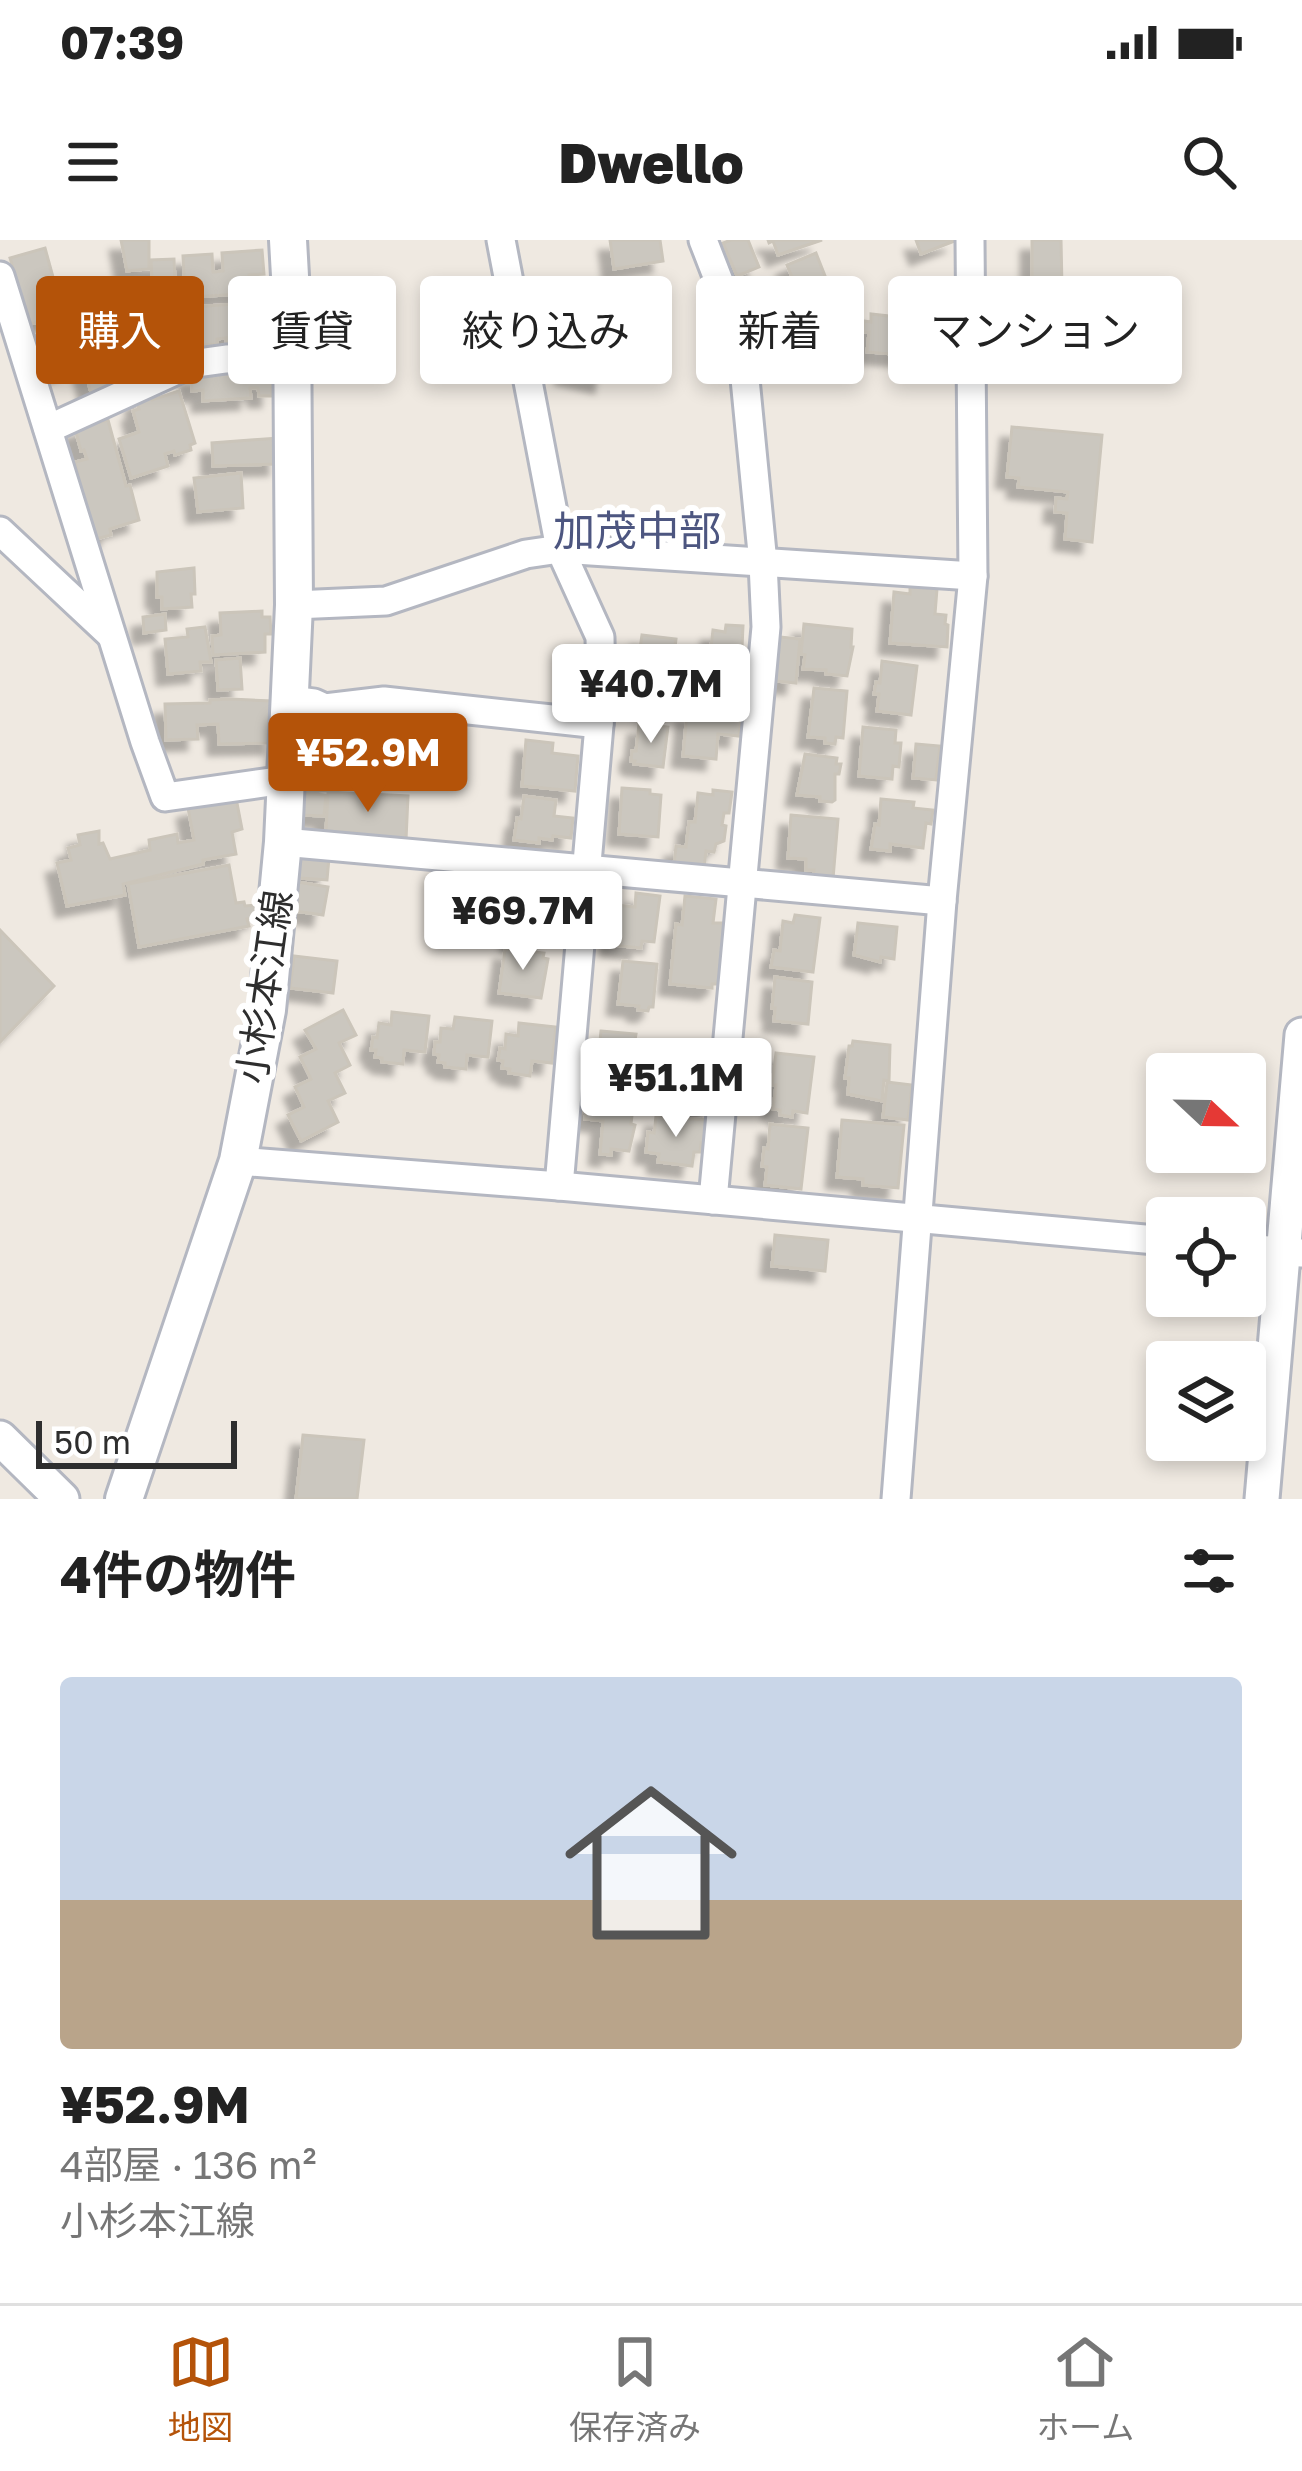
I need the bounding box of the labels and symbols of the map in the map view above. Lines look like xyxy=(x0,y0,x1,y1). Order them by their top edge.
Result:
district label: 加茂中部 xyxy=(553,505,721,555)
pin: ¥40.7M xyxy=(553,644,749,746)
pin: ¥52.9M xyxy=(270,713,466,815)
pin: ¥69.7M xyxy=(425,871,621,973)
street label: 小杉本江線 xyxy=(227,887,301,1087)
pin: ¥51.1M xyxy=(578,1038,774,1140)
north arrow xyxy=(1146,1053,1266,1173)
scale bar xyxy=(36,1415,237,1468)

